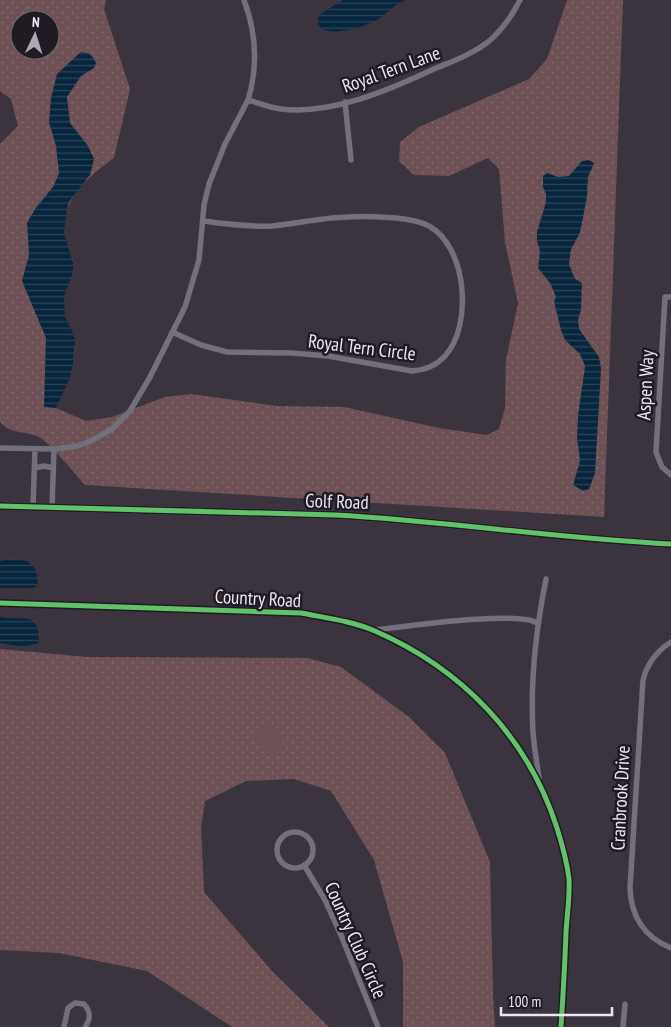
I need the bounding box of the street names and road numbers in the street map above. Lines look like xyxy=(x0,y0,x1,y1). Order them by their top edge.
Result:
street label: Royal Tern Lane xyxy=(339,40,443,98)
street label: Royal Tern Circle xyxy=(307,328,417,366)
street label: Aspen Way xyxy=(631,348,659,421)
street label: Golf Road xyxy=(305,488,369,514)
street label: Country Road xyxy=(214,584,302,612)
street label: Cranbrook Drive xyxy=(605,745,635,851)
street label: Country Club Circle xyxy=(320,878,392,1002)

